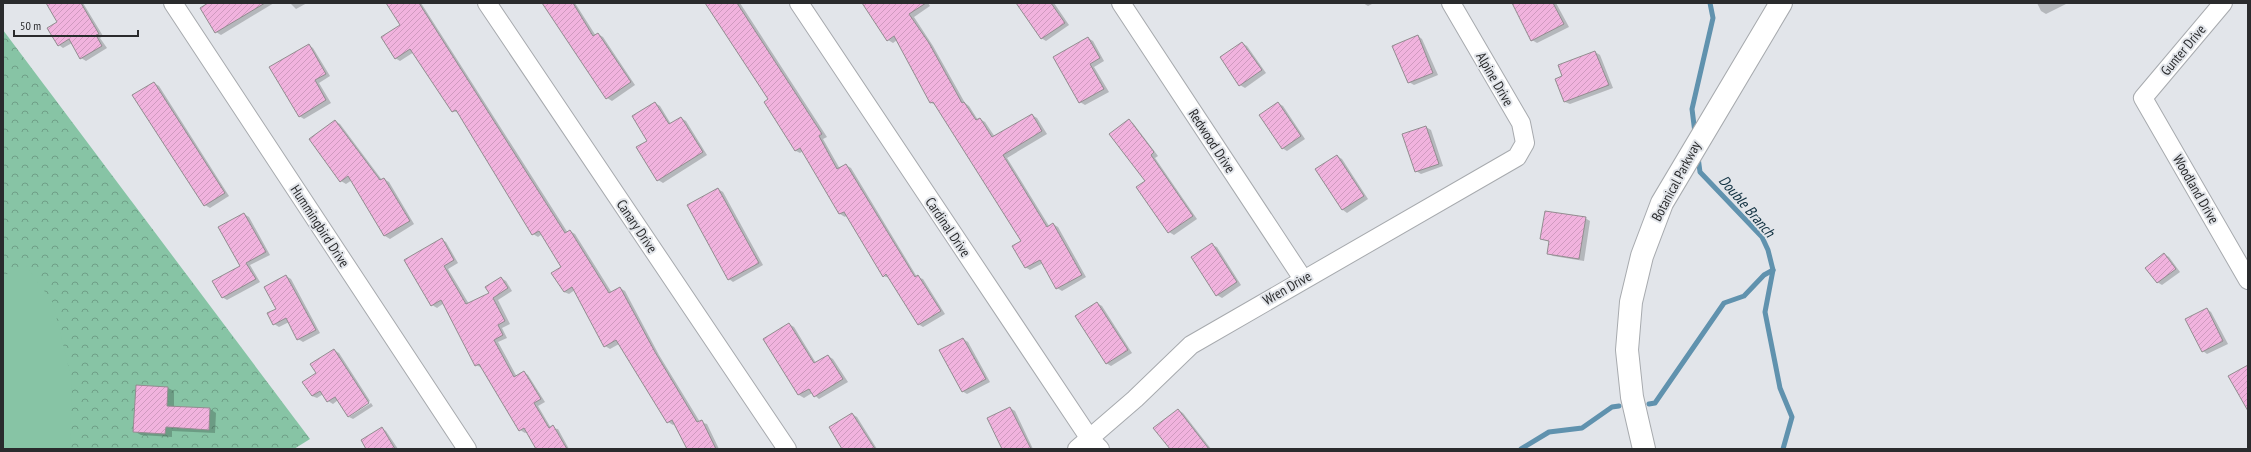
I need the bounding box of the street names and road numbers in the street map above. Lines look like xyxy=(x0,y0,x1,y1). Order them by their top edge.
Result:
street label: Gunter Drive xyxy=(2157,21,2210,79)
street label: Alpine Drive xyxy=(1472,49,1518,109)
street label: Redwood Drive xyxy=(1185,106,1239,177)
street label: Botanical Parkway xyxy=(1647,137,1705,224)
street label: Woodland Drive xyxy=(2169,151,2223,227)
street label: Hummingbird Drive xyxy=(287,181,353,271)
street label: Cardinal Drive xyxy=(921,194,975,260)
street label: Canary Drive xyxy=(613,196,662,256)
street label: Wren Drive xyxy=(1260,267,1315,309)

